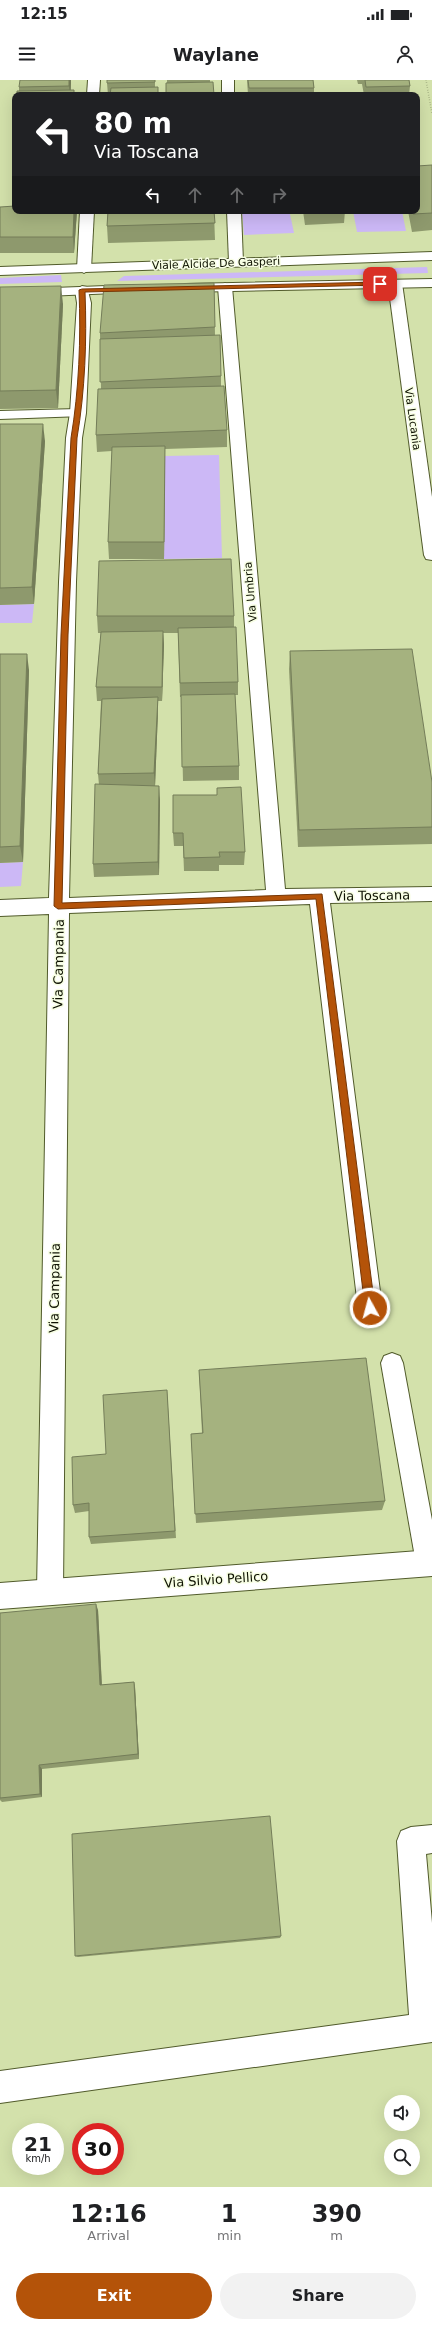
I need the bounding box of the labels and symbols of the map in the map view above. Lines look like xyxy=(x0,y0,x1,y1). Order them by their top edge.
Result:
street label: Viale Alcide De Gasperi xyxy=(152,255,280,272)
pin xyxy=(363,267,397,301)
street label: Via Lucania xyxy=(402,387,423,451)
street label: Via Umbria xyxy=(241,561,260,623)
street label: Via Toscana xyxy=(334,887,410,904)
street label: Via Campania xyxy=(50,919,67,1009)
street label: Via Campania xyxy=(46,1243,63,1333)
position arrow xyxy=(349,1287,391,1329)
street label: Via Silvio Pellico xyxy=(163,1568,269,1591)
speed limit sign: 30 xyxy=(72,2123,124,2175)

